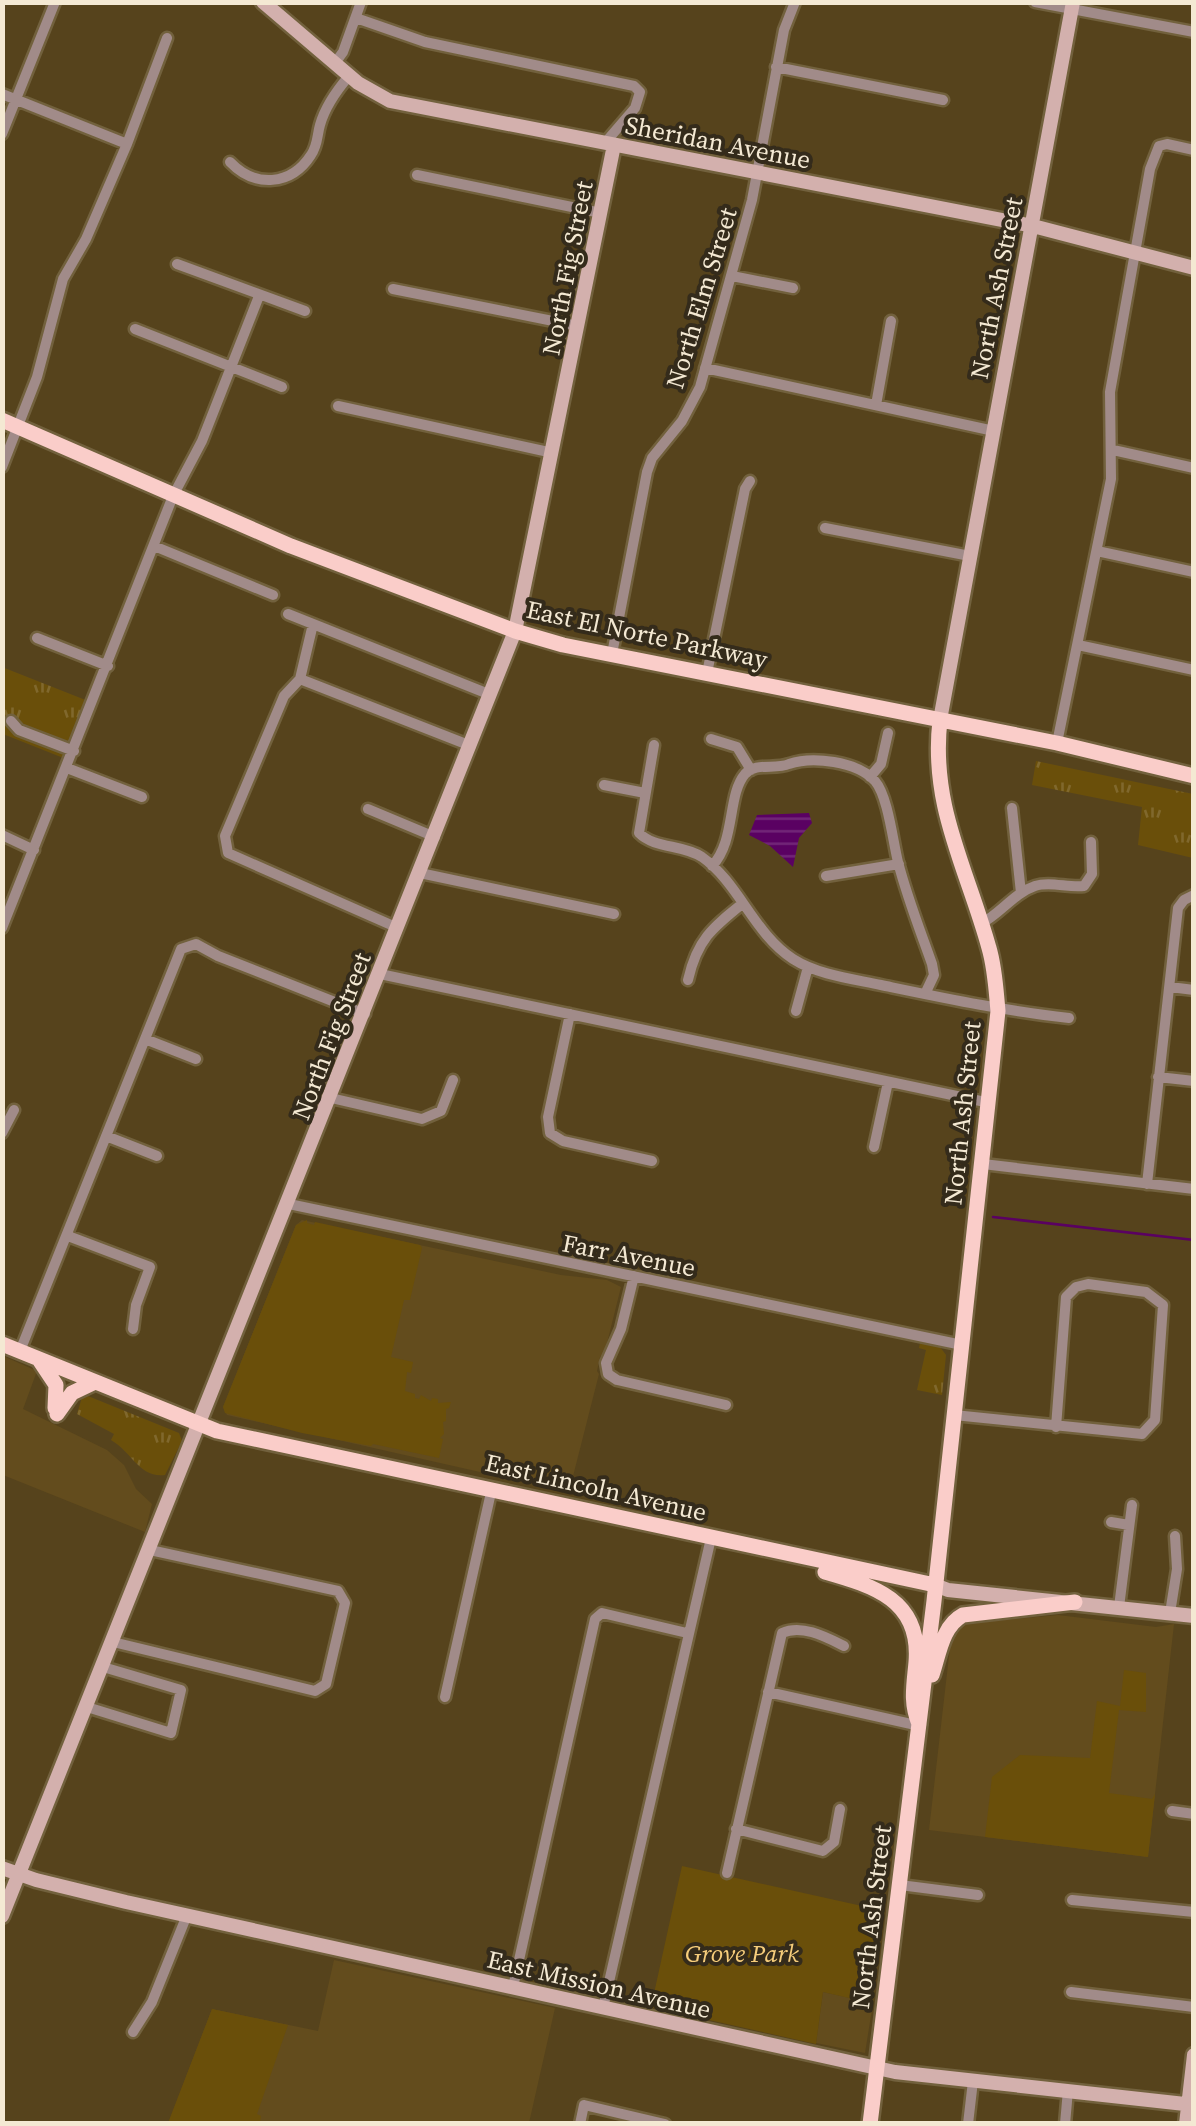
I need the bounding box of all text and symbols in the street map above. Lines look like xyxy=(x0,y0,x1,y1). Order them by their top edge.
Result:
street label: Sheridan Avenue xyxy=(623,107,813,177)
street label: North Fig Street xyxy=(533,177,601,358)
street label: North Ash Street xyxy=(962,193,1030,382)
street label: North Elm Street xyxy=(657,203,745,393)
street label: East El Norte Parkway xyxy=(523,592,771,676)
street label: North Fig Street xyxy=(283,947,379,1125)
street label: North Ash Street xyxy=(935,1019,989,1207)
street label: Farr Avenue xyxy=(559,1225,699,1285)
street label: East Lincoln Avenue xyxy=(482,1445,710,1529)
street label: North Ash Street xyxy=(843,1823,899,2011)
park label: Grove Park xyxy=(685,1936,799,1970)
street label: East Mission Avenue xyxy=(484,1942,714,2026)

